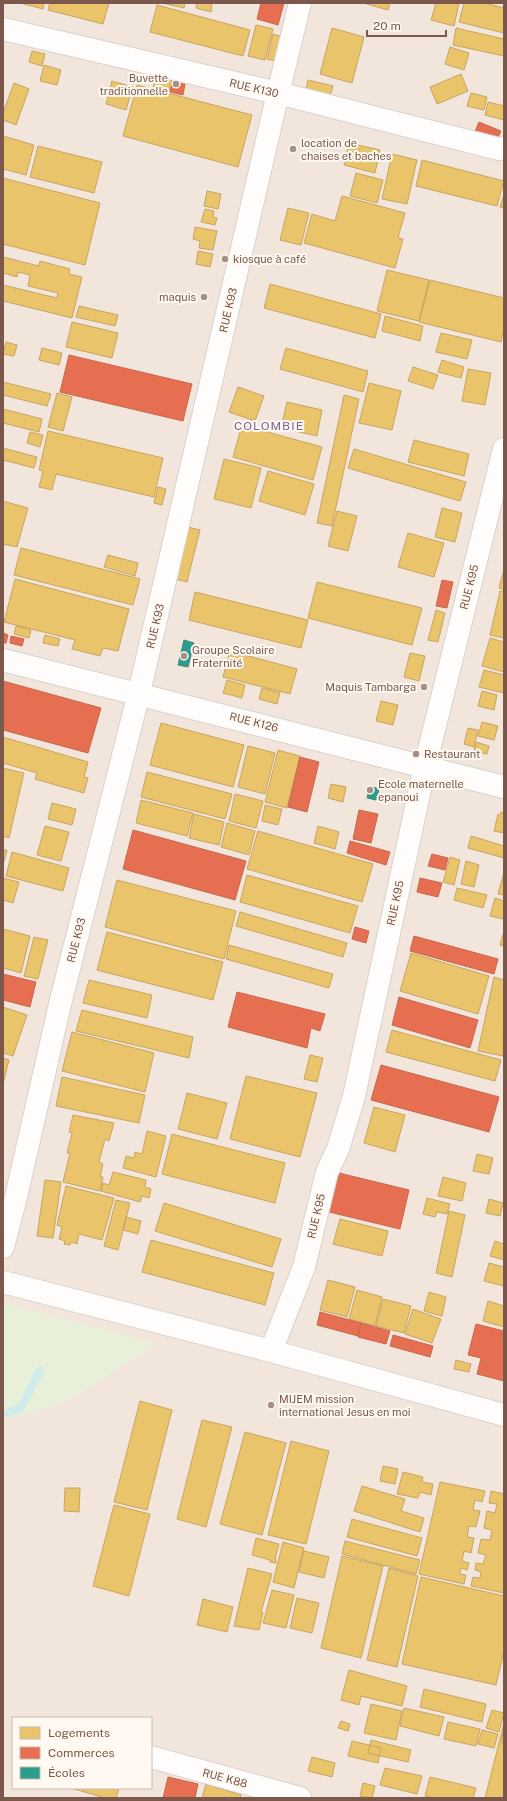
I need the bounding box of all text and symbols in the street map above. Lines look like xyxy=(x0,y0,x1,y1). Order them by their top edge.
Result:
scale bar xyxy=(367,12,446,38)
text: 20 m xyxy=(373,19,401,33)
place label: Buvette traditionnelle xyxy=(100,72,168,97)
street label: RUE K130 xyxy=(228,77,280,100)
marker: Buvette traditionnelle xyxy=(171,79,181,89)
place label: location de chaises et baches xyxy=(301,137,392,162)
marker: location de chaises et baches xyxy=(288,144,298,154)
place label: kiosque à café xyxy=(233,253,306,265)
marker: kiosque à café xyxy=(220,254,230,264)
street label: RUE K93 xyxy=(217,286,239,334)
place label: maquis xyxy=(159,291,196,303)
marker: maquis xyxy=(199,292,209,302)
district label: COLOMBIE xyxy=(234,419,304,433)
street label: RUE K95 xyxy=(458,563,480,611)
street label: RUE K93 xyxy=(144,602,166,650)
place label: Groupe Scolaire Fraternité xyxy=(192,644,274,669)
marker: Groupe Scolaire Fraternité xyxy=(179,651,189,661)
place label: Maquis Tambarga xyxy=(325,681,416,693)
marker: Maquis Tambarga xyxy=(419,682,429,692)
street label: RUE K126 xyxy=(228,710,280,734)
place label: Restaurant xyxy=(424,748,480,760)
marker: Restaurant xyxy=(411,749,421,759)
place label: Ecole maternelle epanoui xyxy=(378,778,464,803)
marker: Ecole maternelle epanoui xyxy=(365,785,375,795)
street label: RUE K95 xyxy=(384,879,406,927)
street label: RUE K93 xyxy=(65,916,87,964)
street label: RUE K95 xyxy=(305,1192,327,1240)
place label: MIJEM mission international Jesus en moi xyxy=(279,1393,411,1418)
marker: MIJEM mission international Jesus en moi xyxy=(266,1400,276,1410)
legend xyxy=(12,1717,152,1789)
text: Logements xyxy=(48,1726,110,1740)
text: Commerces xyxy=(48,1746,115,1760)
text: Écoles xyxy=(48,1766,85,1780)
street label: RUE K88 xyxy=(201,1766,249,1790)

